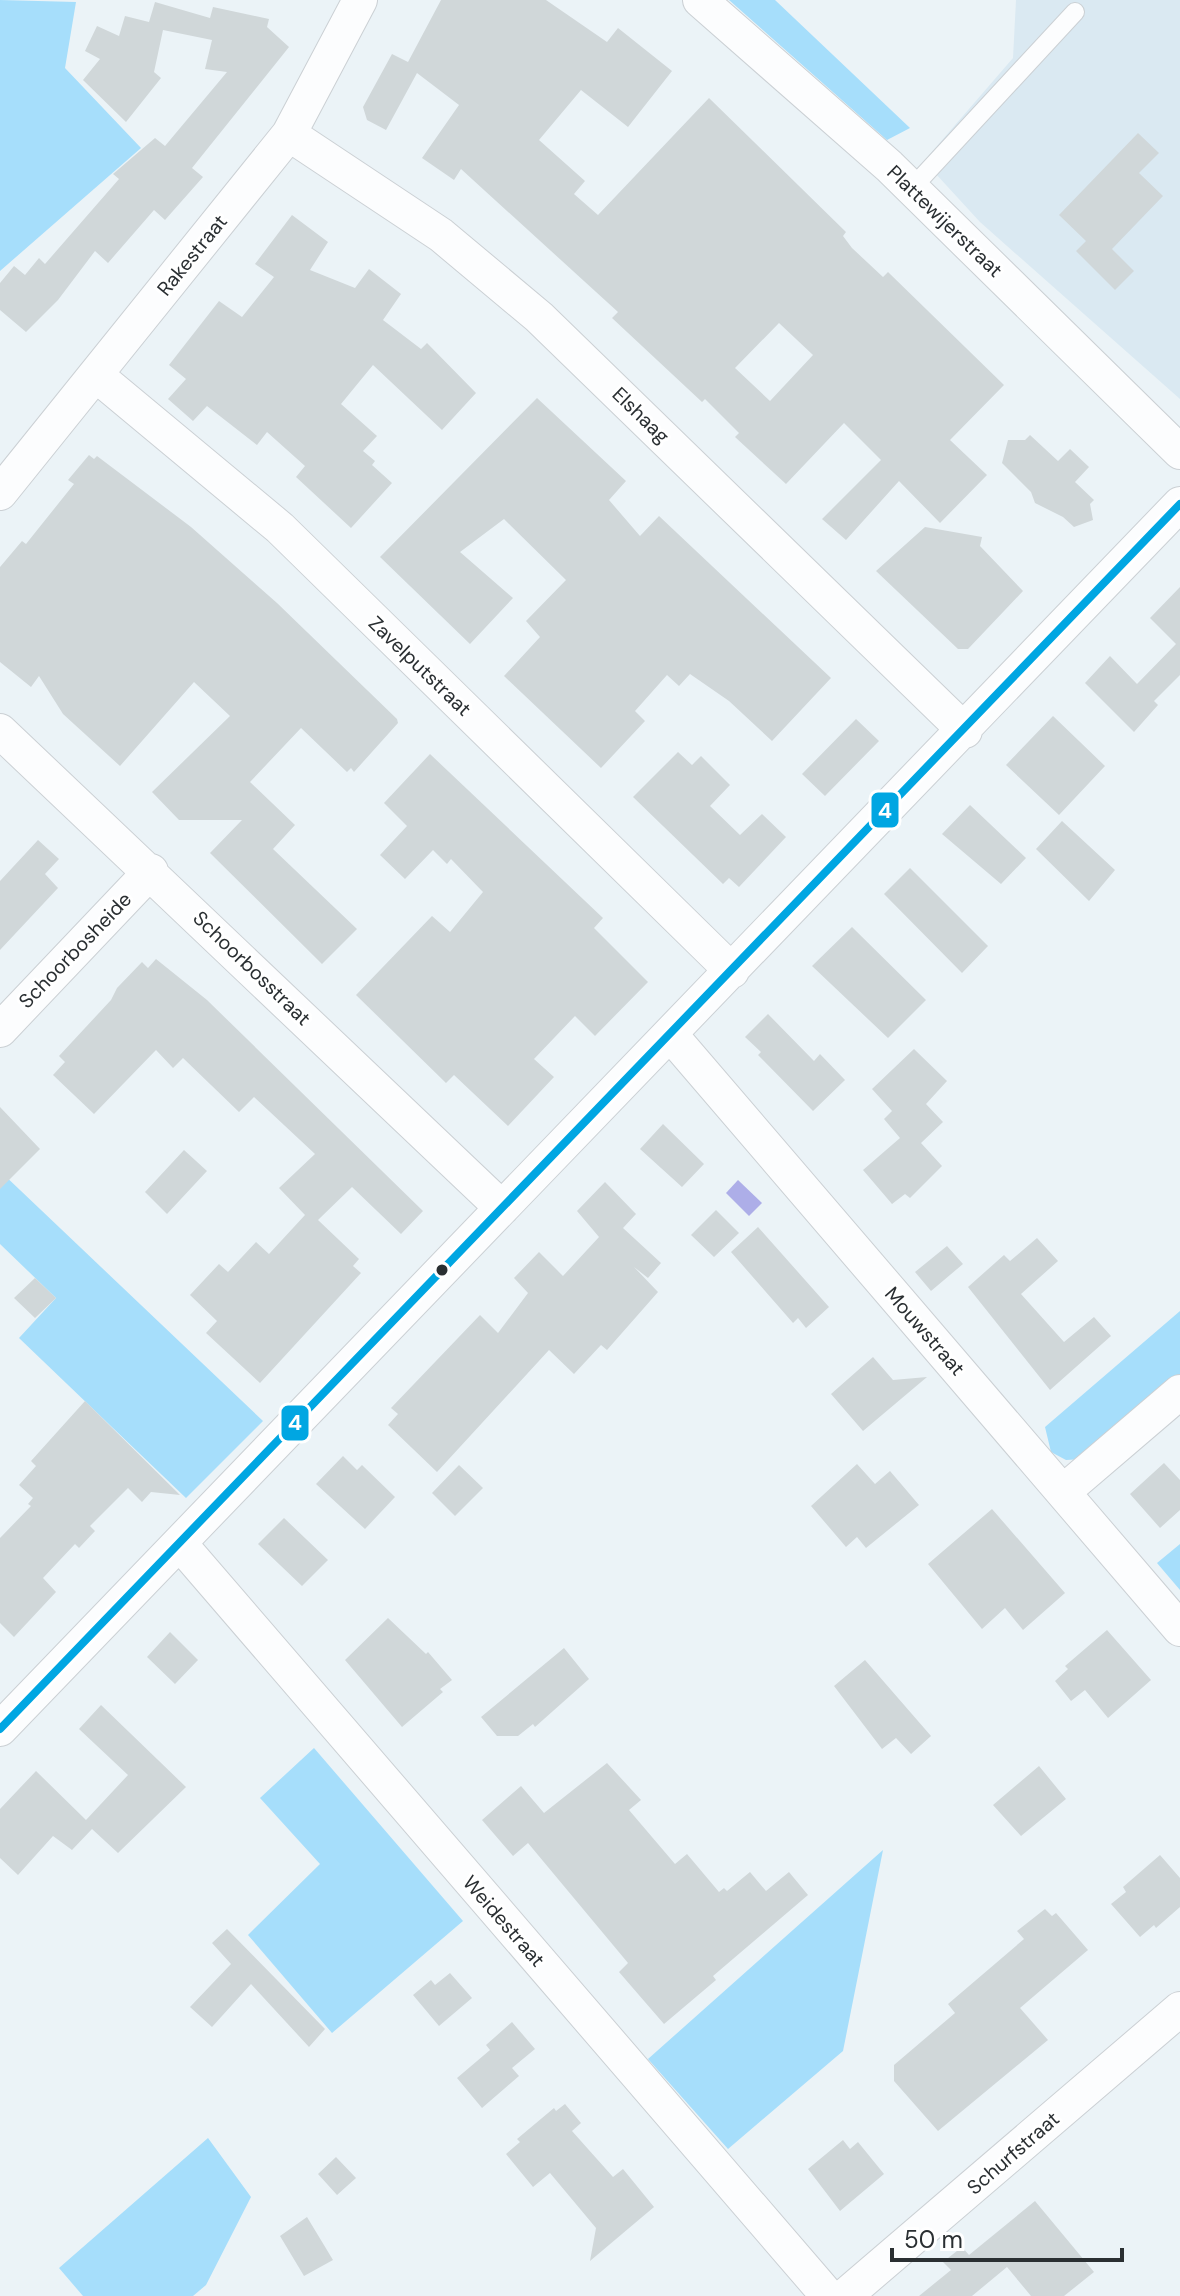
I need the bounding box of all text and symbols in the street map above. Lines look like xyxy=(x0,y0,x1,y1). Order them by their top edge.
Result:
street label: Plattewijerstraat xyxy=(882,159,1008,283)
street label: Rakestraat xyxy=(151,209,233,301)
street label: Elshaag xyxy=(607,381,675,449)
street label: Zavelputstraat xyxy=(363,610,477,722)
line badge: 4 xyxy=(870,791,900,829)
text: 4 xyxy=(878,796,892,825)
street label: Schoorbosheide xyxy=(13,886,137,1014)
street label: Schoorbosstraat xyxy=(187,905,317,1031)
unlabelled marker xyxy=(434,1262,450,1278)
street label: Mouwstraat xyxy=(879,1281,971,1381)
line badge: 4 xyxy=(280,1404,310,1442)
text: 4 xyxy=(288,1408,302,1437)
street label: Weidestraat xyxy=(457,1870,551,1972)
street label: Schurfstraat xyxy=(961,2106,1065,2200)
scale bar xyxy=(892,2212,1122,2262)
text: 50 m xyxy=(904,2224,963,2255)

